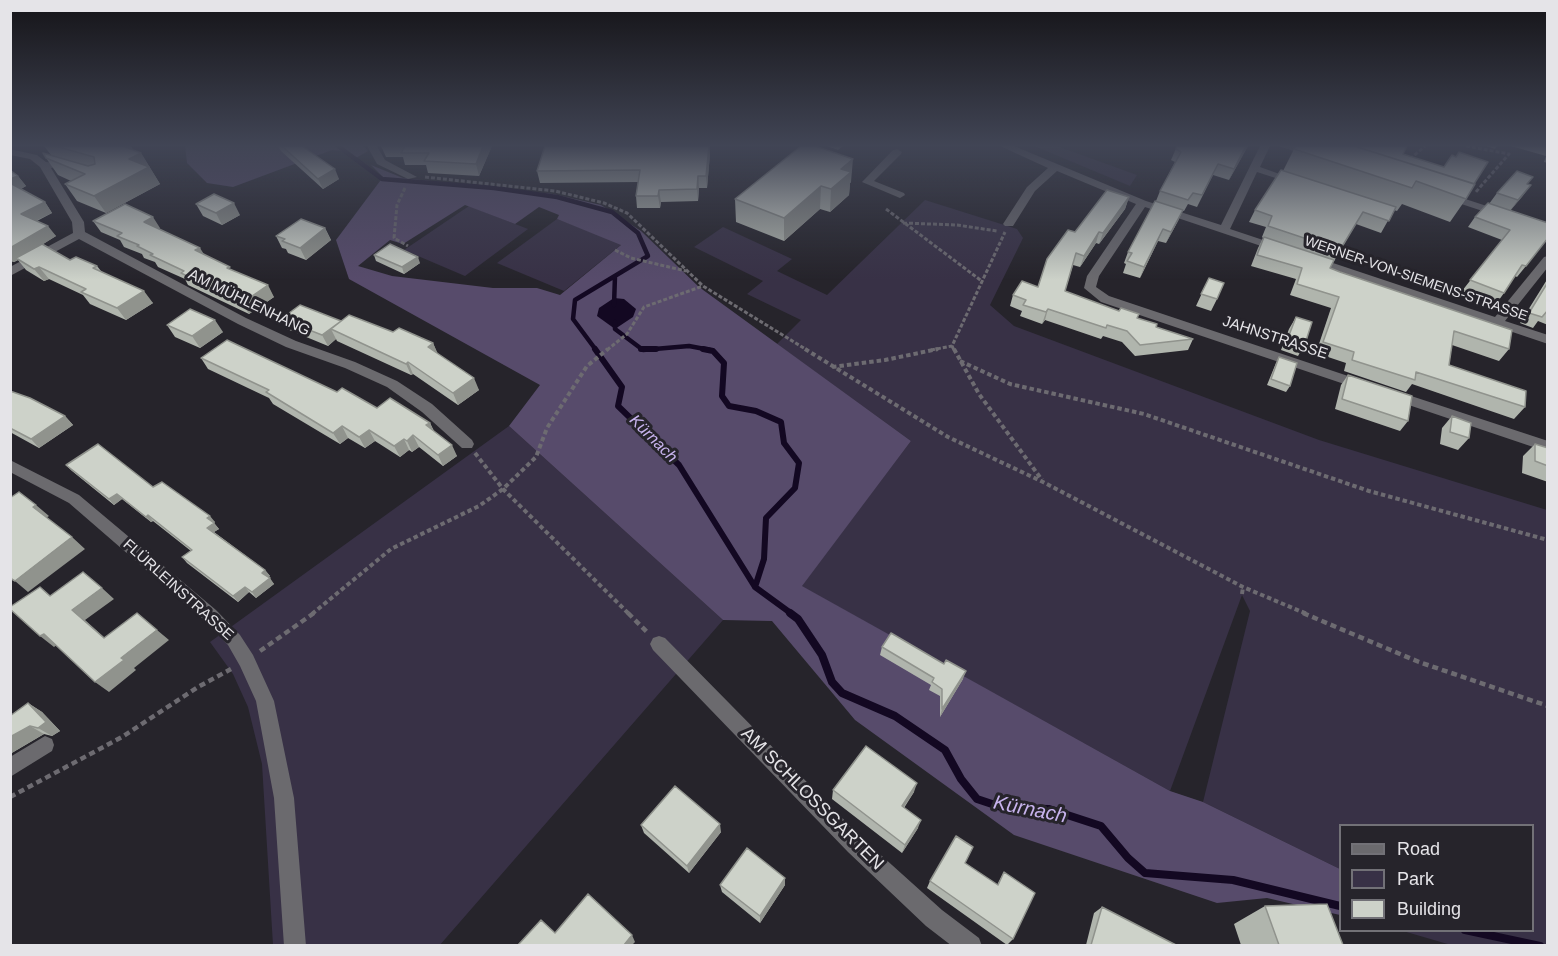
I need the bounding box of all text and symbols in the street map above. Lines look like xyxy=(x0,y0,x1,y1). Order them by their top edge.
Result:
street label: WERNER-VON-SIEMENS-STRASSE xyxy=(1302,233,1530,325)
street label: AM MÜHLENHANG xyxy=(185,266,313,340)
street label: JAHNSTRASSE xyxy=(1220,313,1330,363)
water label: Kürnach xyxy=(625,411,681,467)
street label: FLÜRLEINSTRASSE xyxy=(119,536,237,644)
street label: AM SCHLOSSGARTEN xyxy=(736,723,888,875)
water label: Kürnach xyxy=(991,791,1069,829)
legend xyxy=(1339,824,1534,932)
text: Road xyxy=(1397,839,1440,859)
text: Park xyxy=(1397,869,1434,889)
text: Building xyxy=(1397,899,1461,919)

